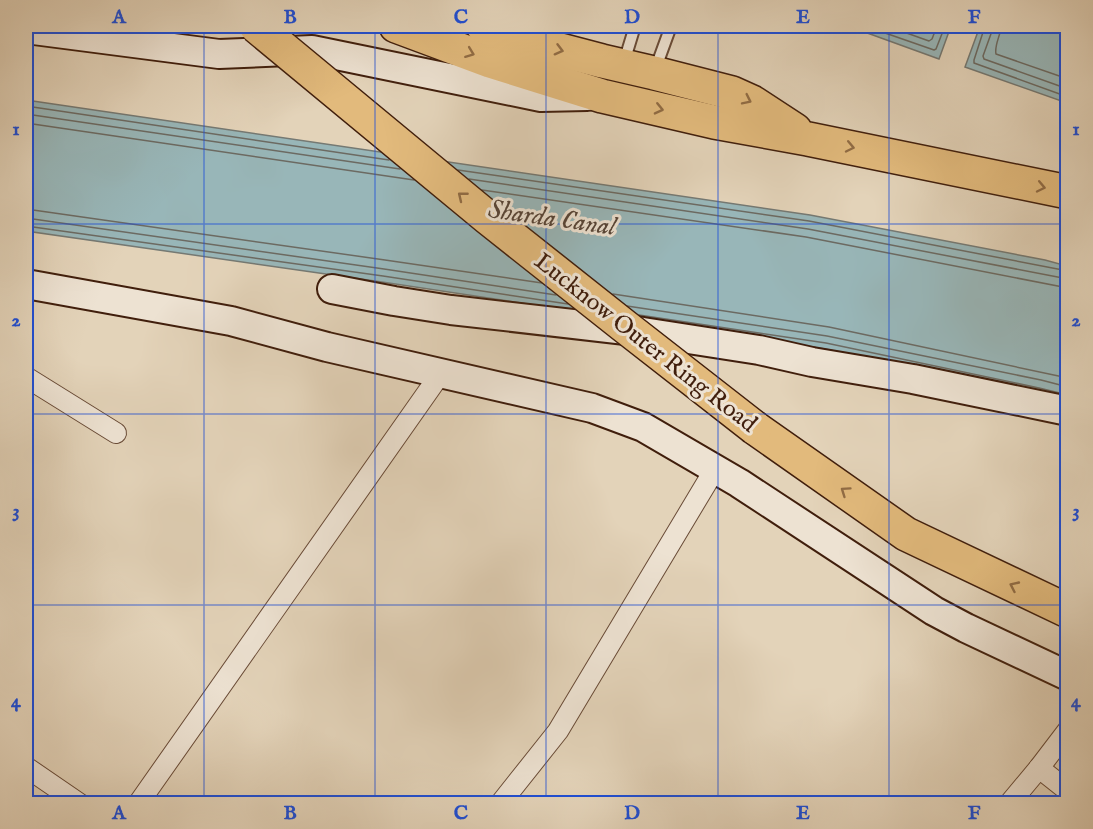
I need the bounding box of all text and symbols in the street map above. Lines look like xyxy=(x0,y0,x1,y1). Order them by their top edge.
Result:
text: A xyxy=(111,5,127,30)
text: B xyxy=(283,5,297,30)
text: C xyxy=(454,5,468,30)
text: D xyxy=(624,5,640,30)
text: E xyxy=(796,5,810,30)
text: F xyxy=(968,5,981,30)
one-way arrow xyxy=(554,42,564,55)
one-way arrow xyxy=(464,46,475,59)
one-way arrow xyxy=(740,93,751,105)
one-way arrow xyxy=(654,102,664,115)
text: 1 xyxy=(12,117,20,142)
text: 1 xyxy=(1072,117,1080,142)
one-way arrow xyxy=(845,140,855,153)
one-way arrow xyxy=(1036,180,1046,193)
one-way arrow xyxy=(458,193,469,204)
water label: Sharda Canal xyxy=(486,193,619,244)
street label: Lucknow Outer Ring Road xyxy=(527,246,763,440)
text: 2 xyxy=(11,308,21,333)
text: 2 xyxy=(1071,308,1081,333)
one-way arrow xyxy=(840,487,851,498)
text: 3 xyxy=(12,499,20,524)
text: 3 xyxy=(1072,499,1080,524)
one-way arrow xyxy=(1010,582,1021,594)
text: 4 xyxy=(11,689,22,714)
text: 4 xyxy=(1071,689,1082,714)
text: A xyxy=(111,801,127,826)
text: B xyxy=(283,801,297,826)
text: C xyxy=(454,801,468,826)
text: D xyxy=(624,801,640,826)
text: E xyxy=(796,801,810,826)
text: F xyxy=(968,801,981,826)

